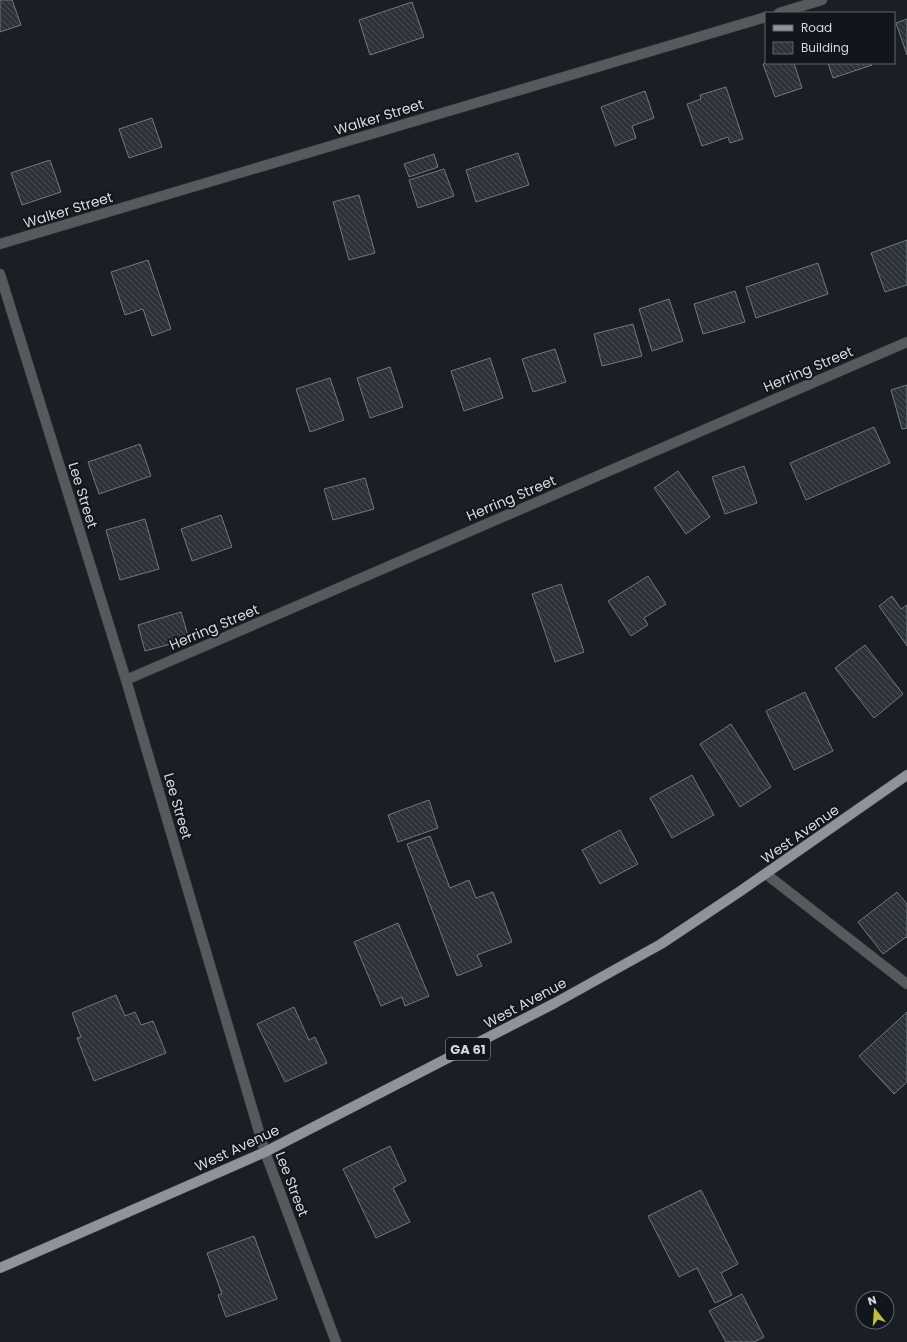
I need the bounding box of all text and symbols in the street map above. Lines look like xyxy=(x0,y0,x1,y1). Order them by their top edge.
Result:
legend xyxy=(765,12,895,64)
text: Road xyxy=(801,19,832,36)
text: Building xyxy=(801,39,849,56)
street label: Walker Street xyxy=(332,94,426,140)
street label: Walker Street xyxy=(21,187,115,233)
street label: Herring Street xyxy=(760,341,856,397)
street label: Lee Street xyxy=(63,459,103,531)
street label: Herring Street xyxy=(463,470,559,526)
street label: Herring Street xyxy=(166,599,262,655)
street label: Lee Street xyxy=(159,770,197,842)
street label: West Avenue xyxy=(757,800,843,868)
street label: West Avenue xyxy=(480,973,570,1033)
road number: GA 61 xyxy=(446,1038,490,1060)
street label: West Avenue xyxy=(192,1120,283,1176)
street label: Lee Street xyxy=(270,1149,314,1219)
north arrow xyxy=(855,1290,895,1330)
text: N xyxy=(866,1292,878,1309)

